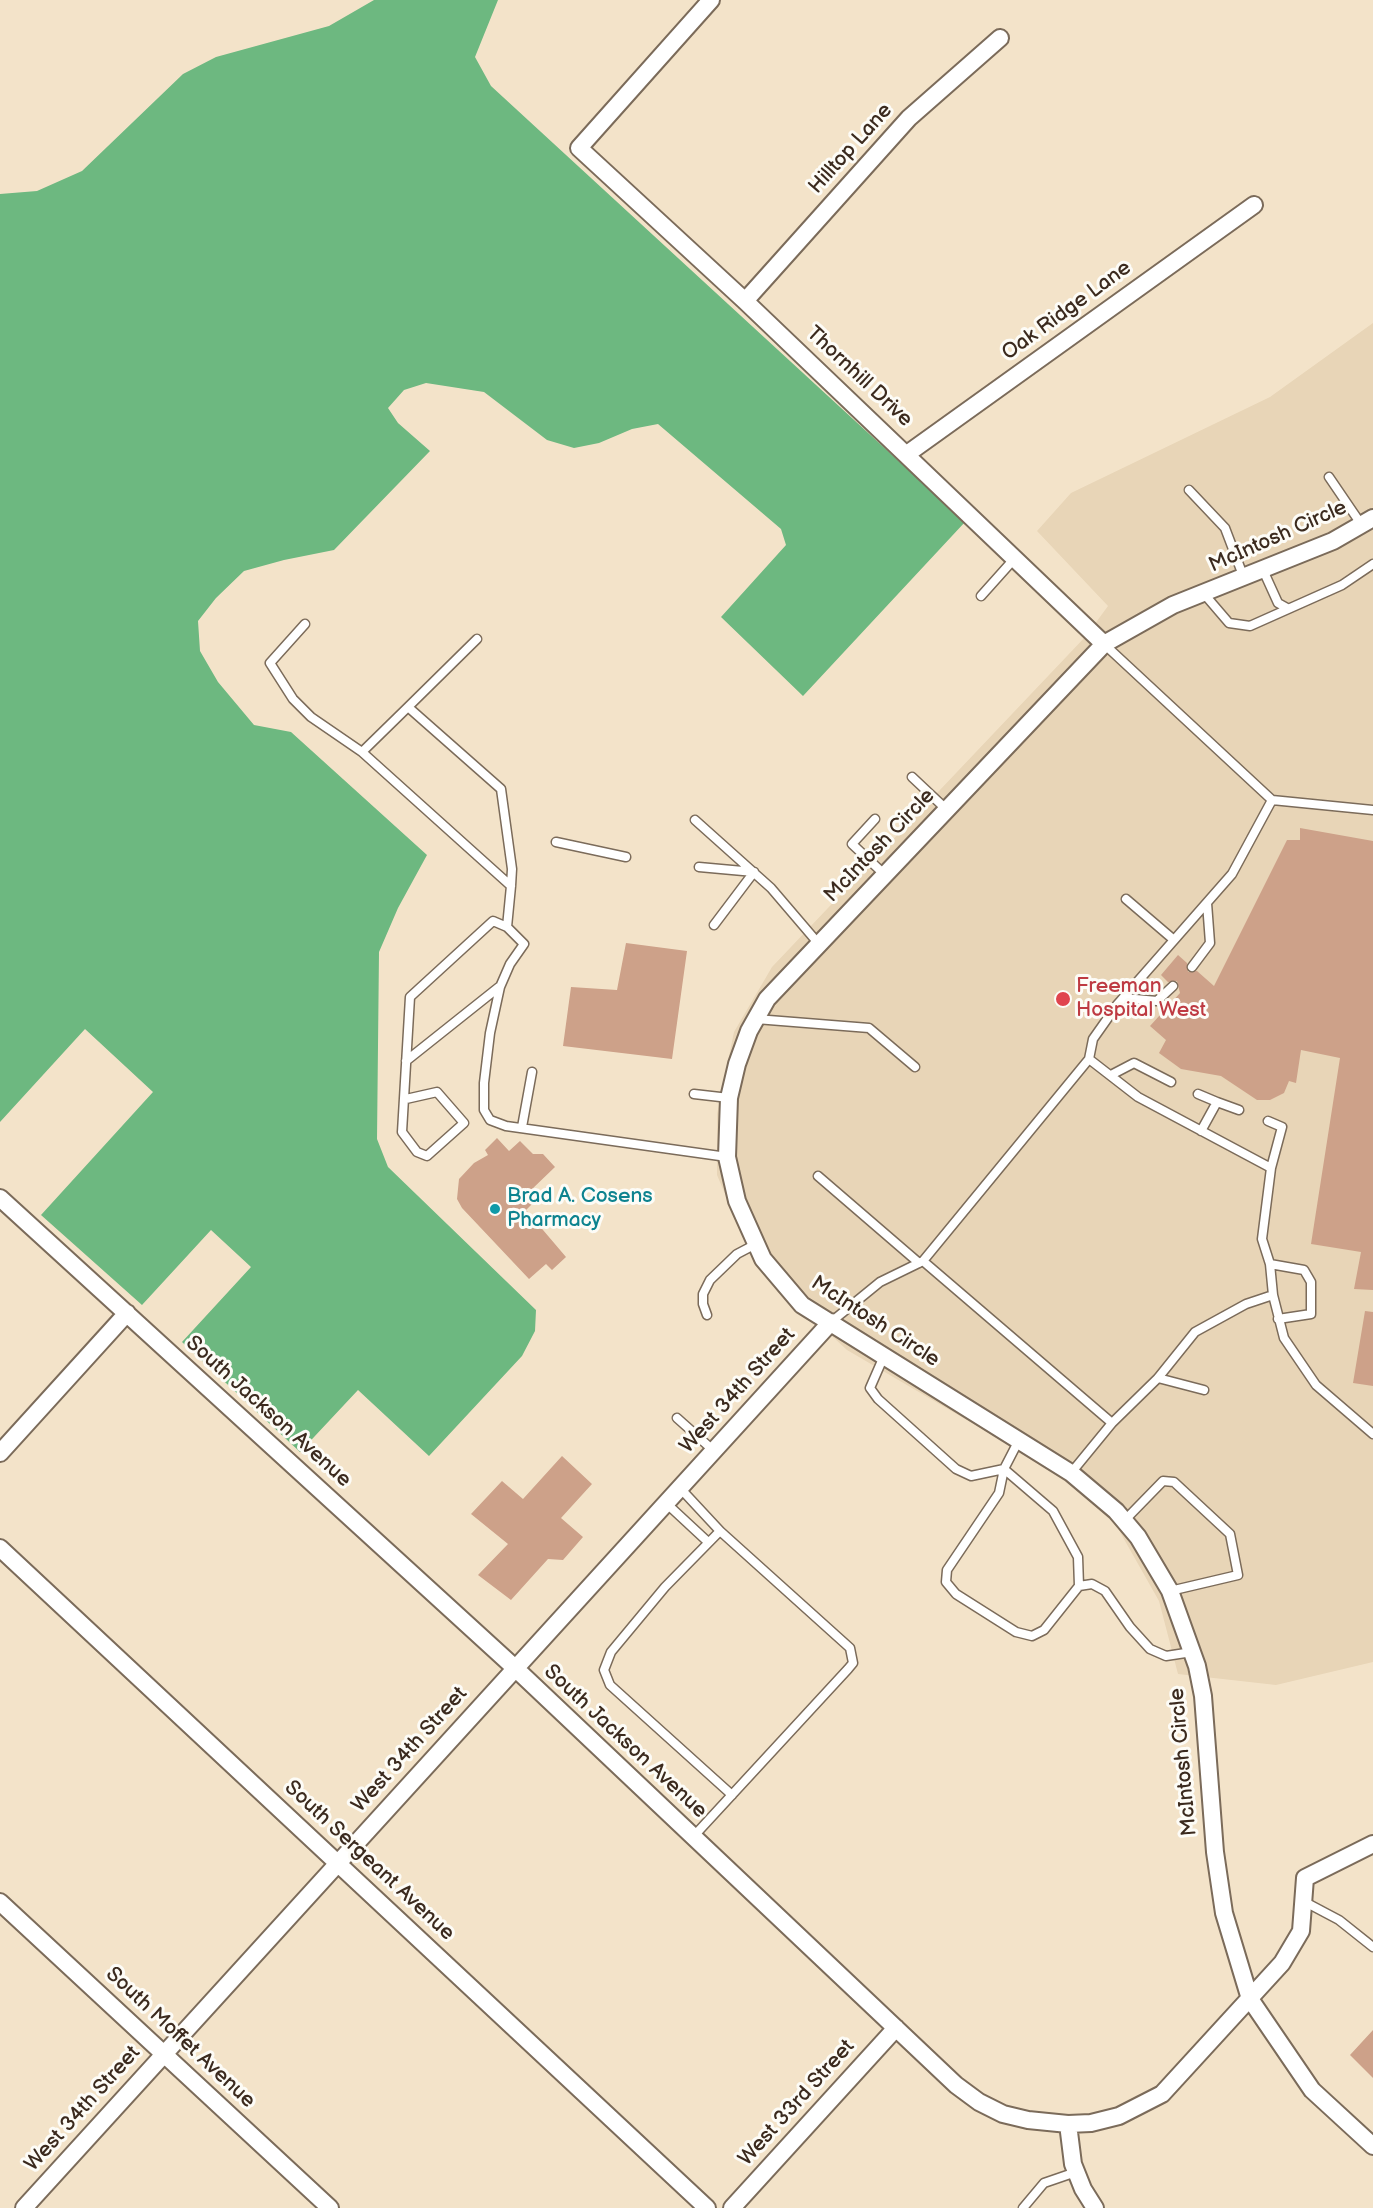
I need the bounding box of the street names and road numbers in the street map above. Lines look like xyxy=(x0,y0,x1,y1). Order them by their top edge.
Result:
street label: Hilltop Lane xyxy=(804,99,898,199)
street label: Oak Ridge Lane xyxy=(998,256,1136,366)
street label: Thornhill Drive xyxy=(801,321,917,433)
street label: McIntosh Circle xyxy=(1205,495,1351,579)
street label: McIntosh Circle xyxy=(819,784,941,908)
street label: McIntosh Circle xyxy=(806,1271,944,1373)
street label: West 34th Street xyxy=(675,1323,801,1459)
street label: South Jackson Avenue xyxy=(180,1331,356,1493)
street label: South Jackson Avenue xyxy=(538,1660,712,1824)
street label: West 34th Street xyxy=(347,1682,473,1818)
street label: McIntosh Circle xyxy=(1165,1687,1203,1837)
street label: South Sergeant Avenue xyxy=(279,1776,459,1946)
street label: South Moffet Avenue xyxy=(100,1962,260,2114)
street label: West 33rd Street xyxy=(734,2035,860,2171)
street label: West 34th Street xyxy=(20,2041,146,2177)

